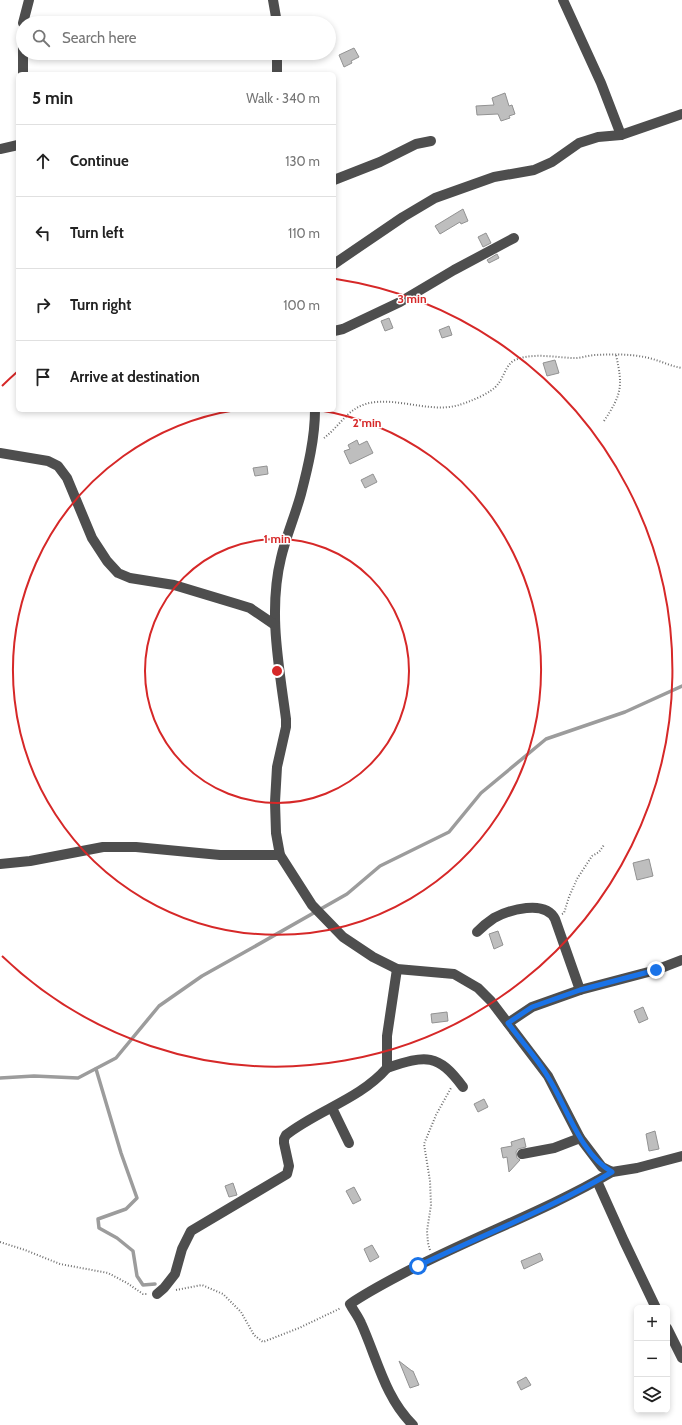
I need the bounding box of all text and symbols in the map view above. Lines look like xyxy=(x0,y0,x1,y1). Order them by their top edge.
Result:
search box xyxy=(16,16,336,60)
icon: search xyxy=(30,27,52,49)
text: Search here xyxy=(62,29,137,47)
text: 5 min xyxy=(32,88,73,108)
text: Walk · 340 m xyxy=(246,90,320,106)
icon: ahead xyxy=(32,150,54,172)
text: Continue xyxy=(70,152,129,170)
text: 130 m xyxy=(285,153,320,169)
icon: left xyxy=(32,222,54,244)
text: Turn left xyxy=(70,224,124,242)
text: 110 m xyxy=(288,225,320,241)
text: 3 min xyxy=(397,291,427,306)
icon: right xyxy=(32,294,54,316)
text: Turn right xyxy=(70,296,131,314)
text: 100 m xyxy=(283,297,320,313)
icon: arrive xyxy=(32,366,54,388)
text: Arrive at destination xyxy=(70,368,200,386)
text: 2 min xyxy=(353,415,381,430)
text: 1 min xyxy=(263,531,291,546)
centre of rings xyxy=(270,664,284,678)
route end xyxy=(647,961,665,979)
route start xyxy=(409,1257,427,1275)
map controls xyxy=(634,1305,670,1413)
button: + xyxy=(634,1305,670,1341)
button: − xyxy=(634,1341,670,1377)
button: layers xyxy=(634,1377,670,1413)

